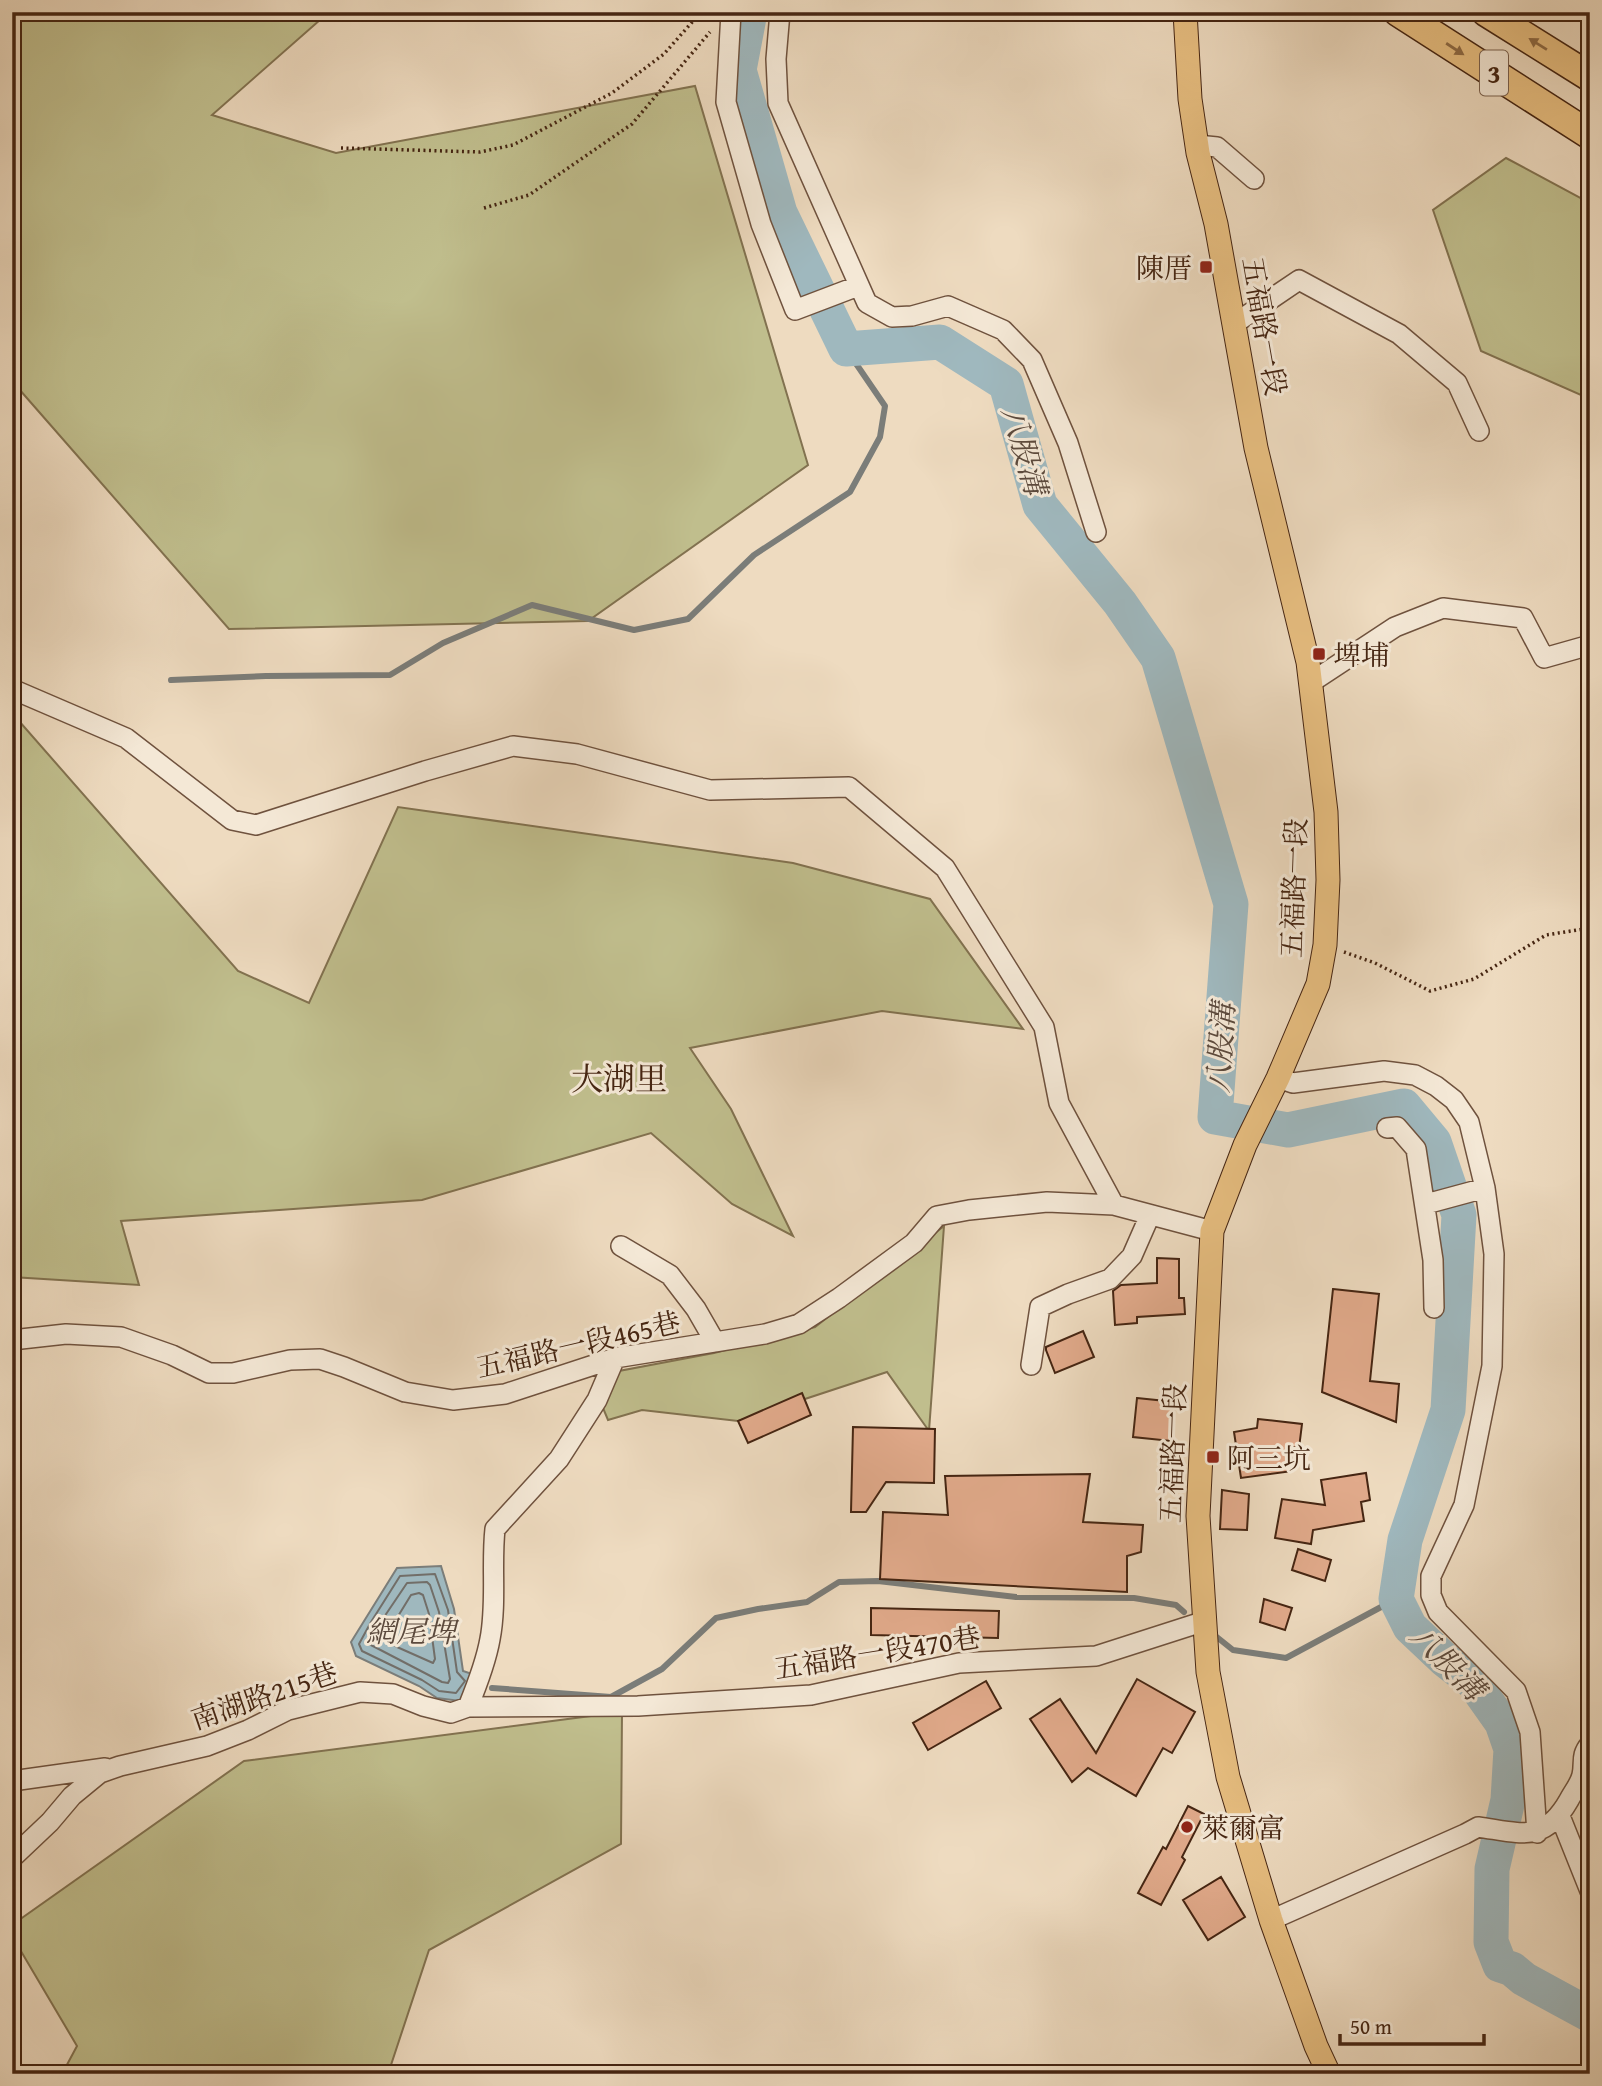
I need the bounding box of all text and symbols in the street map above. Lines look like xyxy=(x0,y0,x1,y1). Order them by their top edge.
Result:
one-way arrow xyxy=(1528,38,1547,51)
one-way arrow xyxy=(1446,42,1465,55)
road number: 3 xyxy=(1480,50,1508,96)
place label: 陳厝 xyxy=(1136,247,1192,288)
street label: 五福路一段 xyxy=(1233,253,1297,399)
marker: 陳厝 xyxy=(1198,259,1214,275)
water label: 八股溝 xyxy=(991,401,1060,503)
place label: 埤埔 xyxy=(1333,634,1389,675)
marker: 埤埔 xyxy=(1311,646,1327,662)
street label: 五福路一段 xyxy=(1270,817,1316,959)
water label: 八股溝 xyxy=(1195,998,1245,1094)
district label: 大湖里 xyxy=(571,1055,667,1102)
street label: 五福路一段465巷 xyxy=(472,1301,684,1387)
street label: 五福路一段 xyxy=(1149,1382,1195,1524)
place label: 阿三坑 xyxy=(1227,1437,1311,1478)
marker: 阿三坑 xyxy=(1205,1449,1221,1465)
water label: 網尾埤 xyxy=(366,1609,460,1653)
water label: 八股溝 xyxy=(1401,1614,1498,1713)
street label: 五福路一段470巷 xyxy=(771,1615,983,1689)
street label: 南湖路215巷 xyxy=(185,1651,343,1739)
place label: 萊爾富 xyxy=(1201,1807,1285,1848)
marker: 萊爾富 xyxy=(1179,1819,1195,1835)
scale bar xyxy=(1340,2002,1483,2046)
text: 50 m xyxy=(1350,2011,1392,2042)

